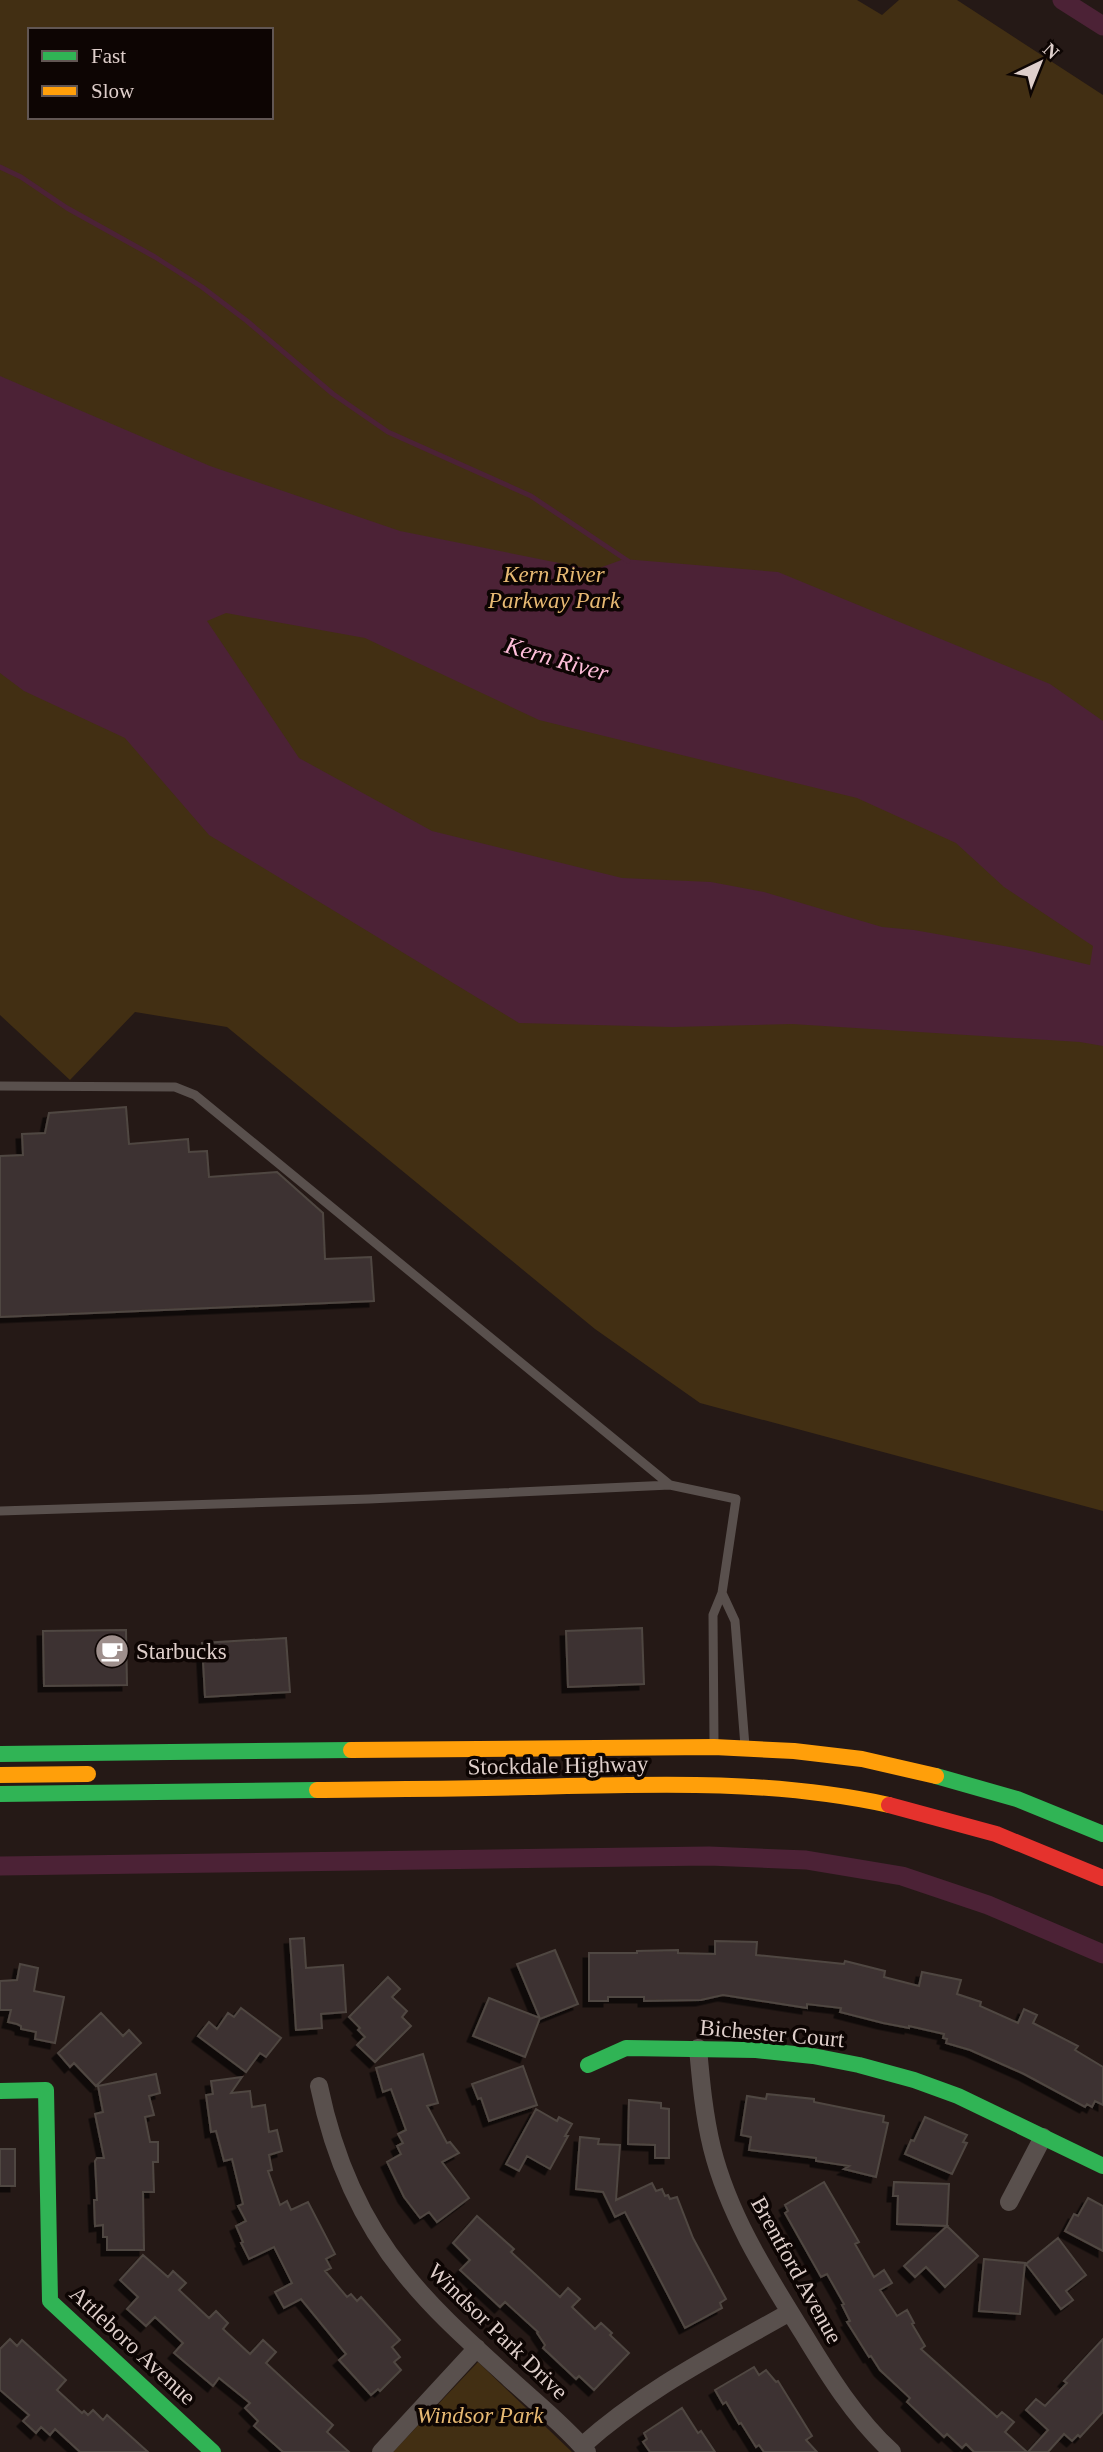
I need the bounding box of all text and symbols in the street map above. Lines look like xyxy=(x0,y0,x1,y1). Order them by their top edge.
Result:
legend xyxy=(28,28,273,119)
north arrow xyxy=(1005,28,1075,98)
text: N xyxy=(1039,39,1064,63)
text: Fast xyxy=(91,44,126,68)
text: Slow xyxy=(91,79,135,103)
park label: Kern River Parkway Park xyxy=(487,562,621,613)
water label: Kern River xyxy=(502,632,612,686)
cafe icon: Starbucks xyxy=(93,1632,131,1670)
place label: Starbucks xyxy=(136,1639,227,1664)
street label: Stockdale Highway xyxy=(467,1751,649,1780)
street label: Bichester Court xyxy=(699,2015,846,2052)
street label: Brentford Avenue xyxy=(746,2193,847,2348)
street label: Windsor Park Drive xyxy=(423,2258,573,2404)
street label: Attleboro Avenue xyxy=(65,2281,201,2410)
park label: Windsor Park xyxy=(416,2403,544,2428)

